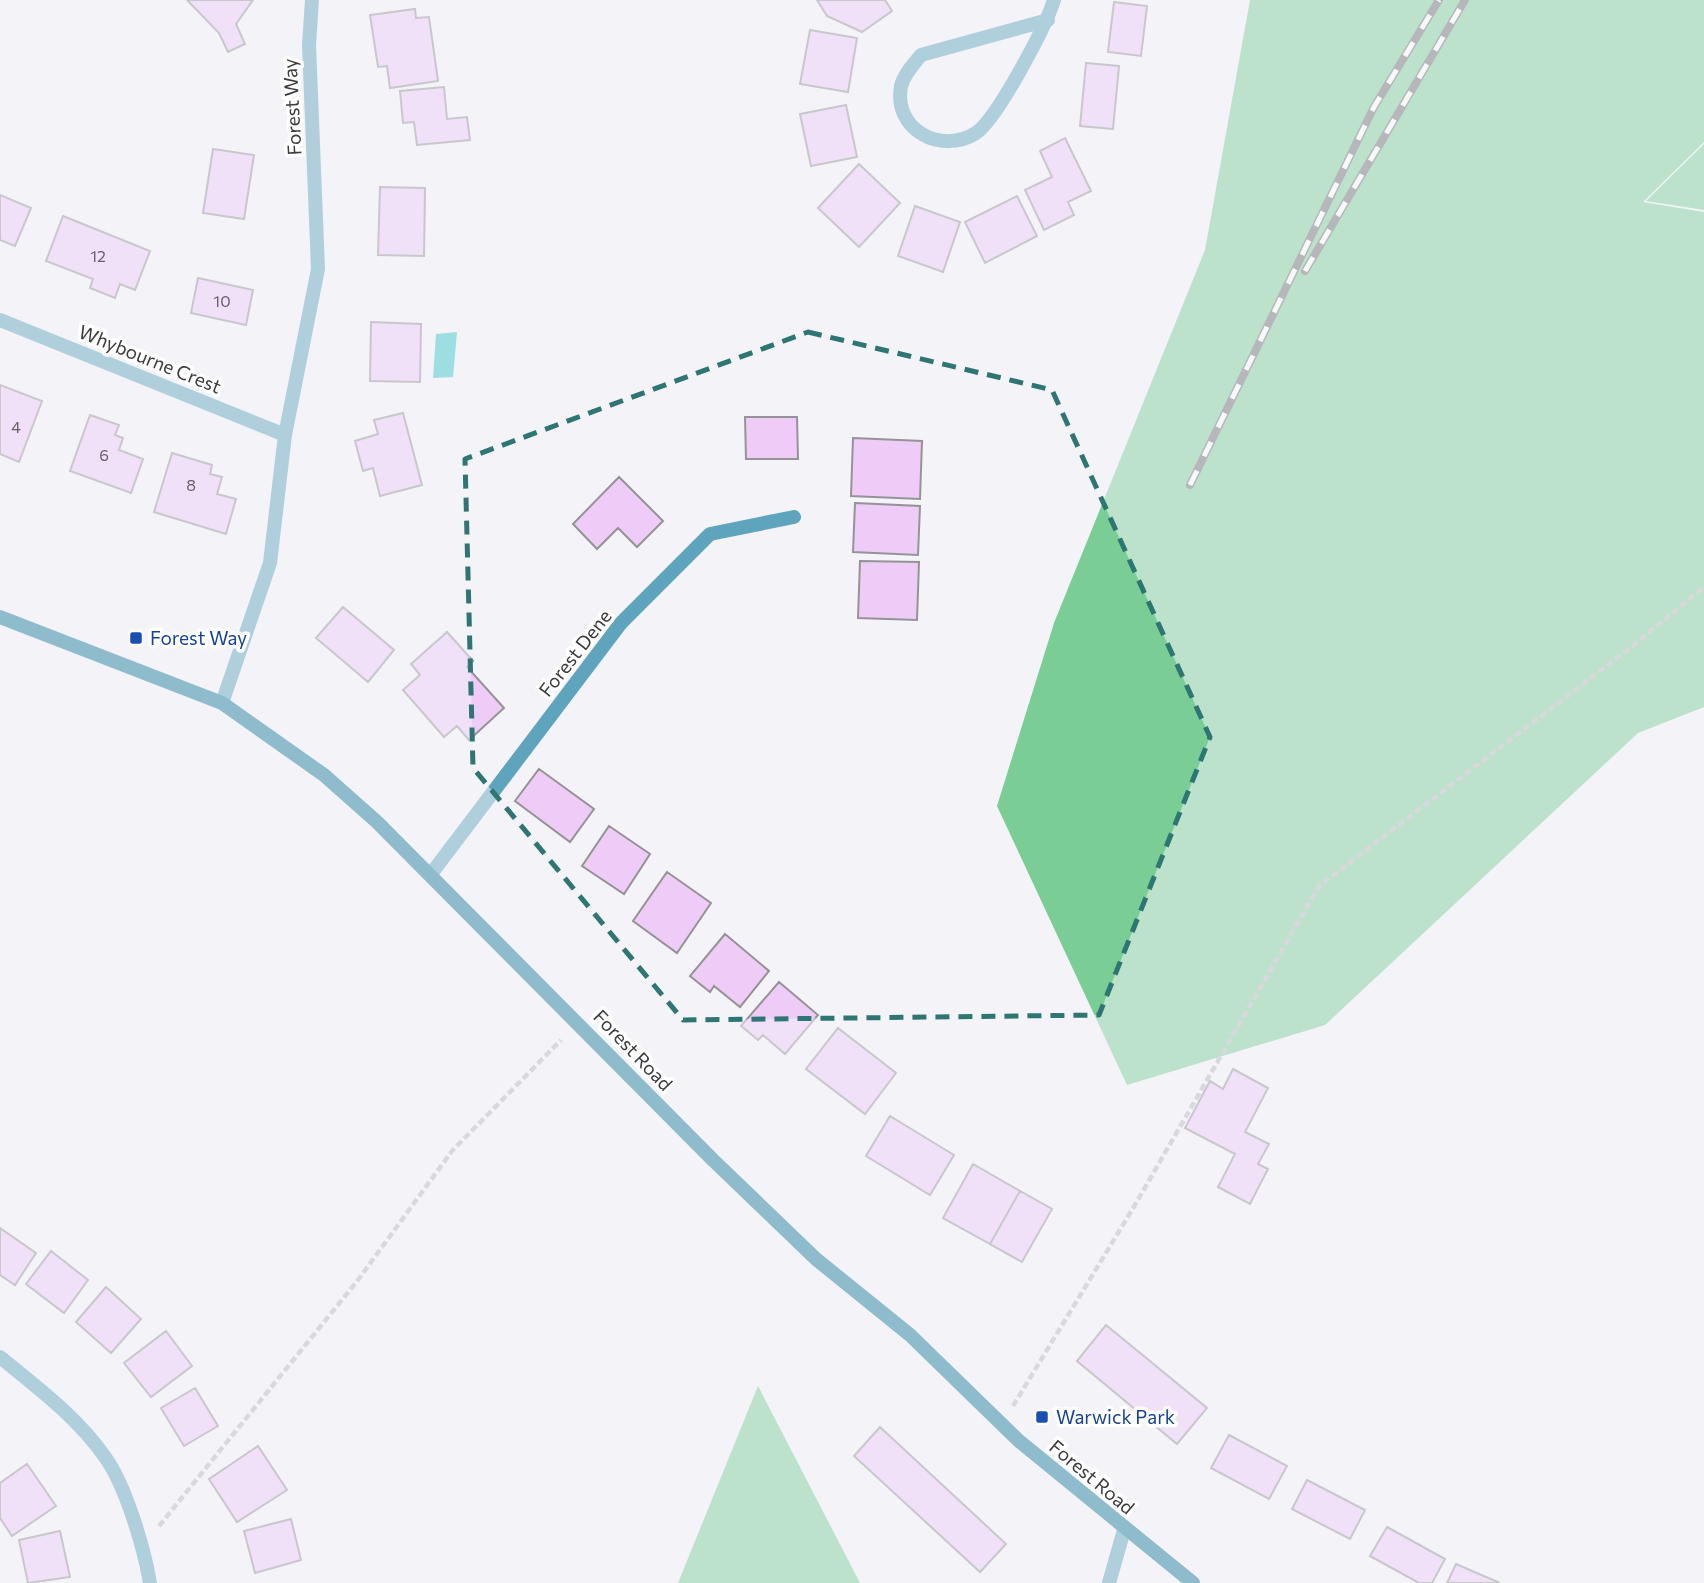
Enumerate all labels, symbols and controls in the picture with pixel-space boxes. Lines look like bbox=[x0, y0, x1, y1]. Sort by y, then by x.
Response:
street label: Forest Way bbox=[277, 58, 306, 156]
house number: 12 bbox=[90, 246, 106, 265]
house number: 10 bbox=[213, 291, 231, 310]
street label: Whybourne Crest bbox=[75, 319, 225, 398]
house number: 4 bbox=[11, 417, 21, 436]
house number: 6 bbox=[99, 445, 109, 464]
house number: 8 bbox=[186, 475, 196, 494]
street label: Forest Dene bbox=[534, 605, 616, 701]
place label: Forest Way bbox=[150, 626, 247, 649]
marker: Forest Way bbox=[128, 630, 144, 646]
street label: Forest Road bbox=[589, 1004, 678, 1095]
place label: Warwick Park bbox=[1056, 1405, 1175, 1428]
marker: Warwick Park bbox=[1034, 1409, 1050, 1425]
street label: Forest Road bbox=[1045, 1435, 1139, 1519]

